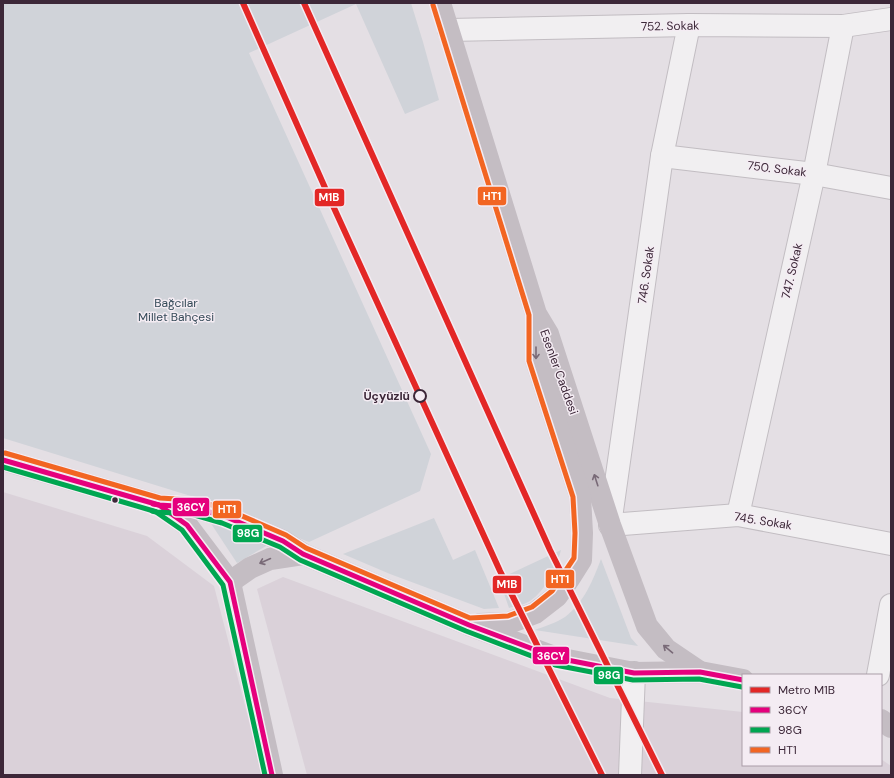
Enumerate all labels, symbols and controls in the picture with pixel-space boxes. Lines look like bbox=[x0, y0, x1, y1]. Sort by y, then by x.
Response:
street label: 752. Sokak bbox=[641, 17, 699, 35]
street label: 750. Sokak bbox=[747, 157, 807, 181]
line badge: HT1 bbox=[477, 186, 507, 206]
line badge: M1B bbox=[314, 188, 345, 207]
text: HT1 bbox=[483, 189, 501, 203]
text: M1B bbox=[319, 190, 339, 204]
street label: 747. Sokak bbox=[778, 241, 806, 301]
street label: 746. Sokak bbox=[634, 245, 658, 305]
park label: Bağcılar Millet Bahçesi bbox=[138, 295, 214, 325]
street label: Esenler Caddesi bbox=[536, 327, 582, 417]
one-way arrow bbox=[532, 346, 540, 359]
place label: Üçyüzlü bbox=[363, 388, 410, 404]
marker: Üçyüzlü bbox=[413, 389, 427, 403]
one-way arrow bbox=[592, 474, 599, 487]
unlabelled marker bbox=[110, 495, 120, 505]
line badge: 36CY bbox=[172, 497, 210, 517]
text: 36CY bbox=[177, 500, 205, 514]
line badge: HT1 bbox=[212, 500, 242, 519]
text: HT1 bbox=[218, 502, 236, 516]
street label: 745. Sokak bbox=[733, 509, 793, 533]
line badge: 98G bbox=[232, 524, 263, 543]
text: 98G bbox=[237, 526, 259, 540]
one-way arrow bbox=[259, 558, 271, 565]
line badge: HT1 bbox=[545, 569, 575, 589]
text: HT1 bbox=[551, 572, 569, 586]
line badge: M1B bbox=[492, 575, 522, 594]
text: M1B bbox=[497, 577, 517, 591]
one-way arrow bbox=[663, 645, 673, 654]
line badge: 36CY bbox=[532, 646, 570, 665]
text: 36CY bbox=[537, 649, 565, 663]
line badge: 98G bbox=[593, 666, 624, 685]
text: 98G bbox=[598, 668, 620, 682]
legend bbox=[742, 674, 882, 766]
text: Metro M1B bbox=[778, 682, 835, 698]
text: 36CY bbox=[778, 702, 808, 718]
text: 98G bbox=[778, 722, 802, 738]
text: HT1 bbox=[778, 742, 797, 758]

